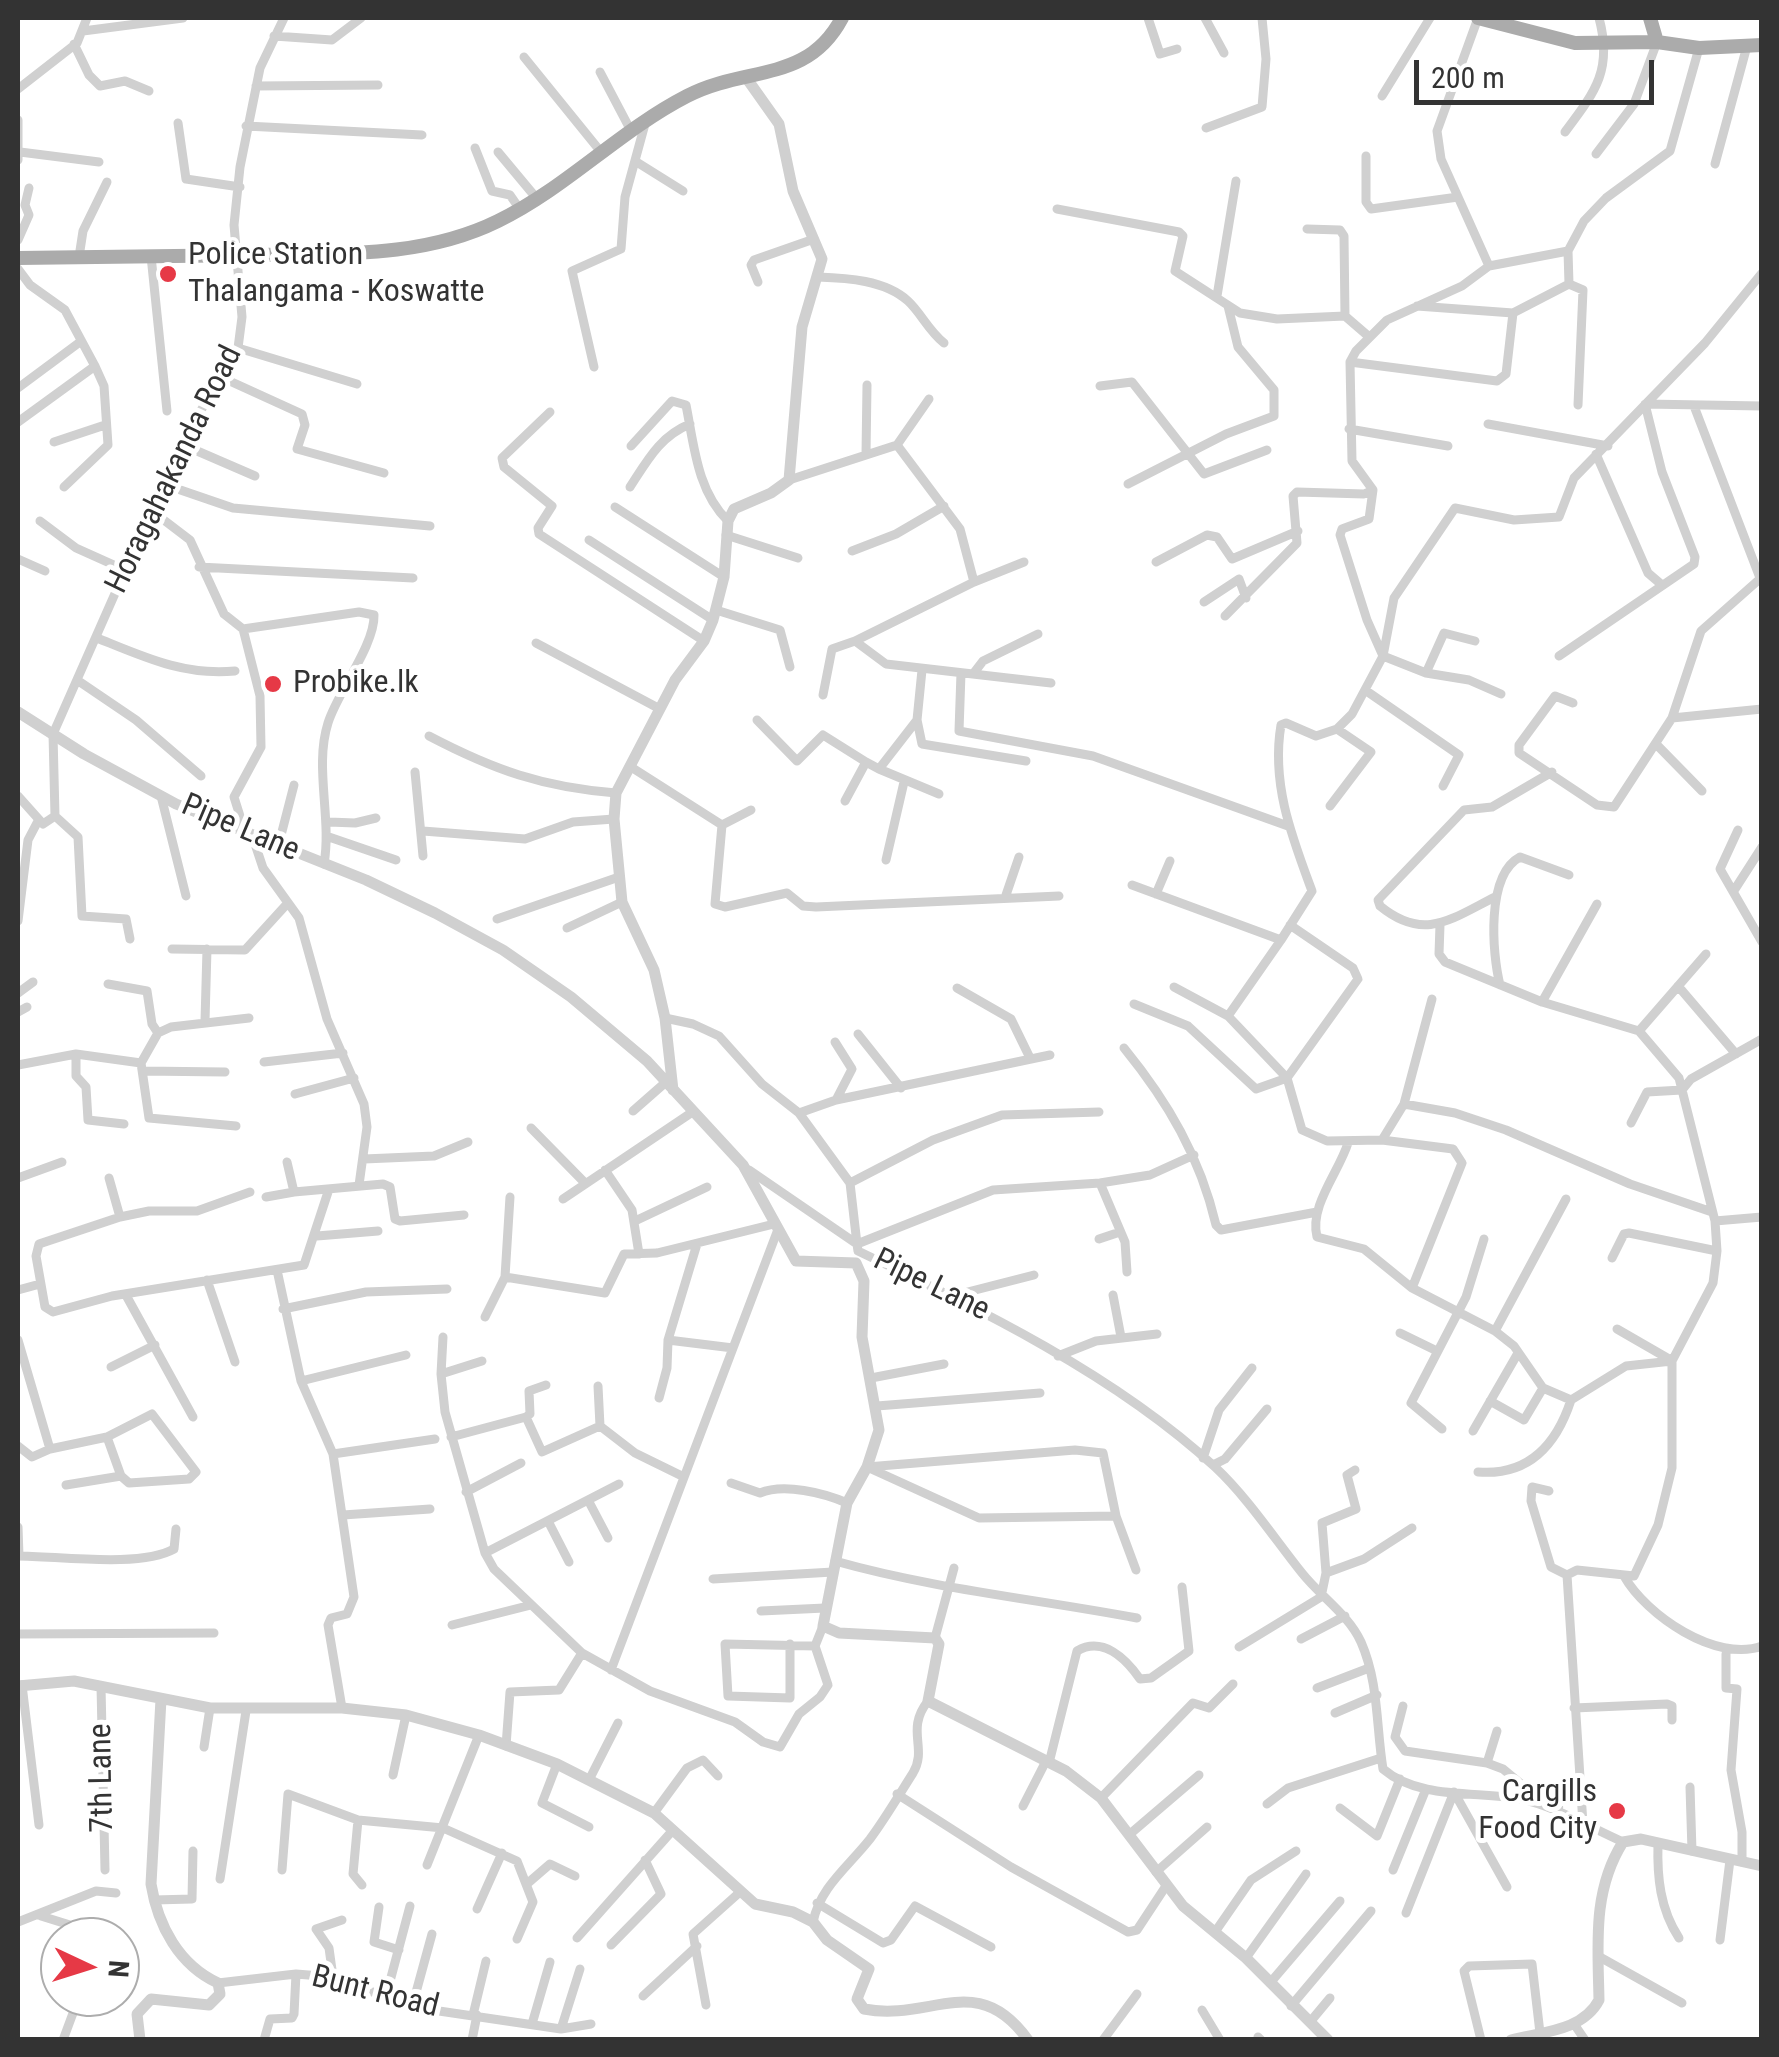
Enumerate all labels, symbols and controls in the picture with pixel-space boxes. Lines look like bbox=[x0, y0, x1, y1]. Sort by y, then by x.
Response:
scale bar bbox=[1419, 40, 1659, 102]
text: 200 m bbox=[1431, 60, 1505, 95]
place label: Police Station Thalangama - Koswatte bbox=[188, 237, 485, 312]
marker: Police Station Thalangama - Koswatte bbox=[157, 263, 179, 285]
street label: Horagahakanda Road bbox=[98, 340, 252, 600]
place label: Probike.lk bbox=[293, 665, 419, 703]
marker: Probike.lk bbox=[262, 673, 284, 695]
street label: Pipe Lane bbox=[175, 787, 305, 871]
street label: Pipe Lane bbox=[867, 1242, 995, 1330]
street label: 7th Lane bbox=[83, 1723, 123, 1833]
place label: Cargills Food City bbox=[1478, 1774, 1597, 1849]
marker: Cargills Food City bbox=[1606, 1800, 1628, 1822]
north arrow bbox=[40, 1917, 140, 2017]
text: N bbox=[101, 1959, 135, 1979]
street label: Bunt Road bbox=[308, 1959, 442, 2027]

